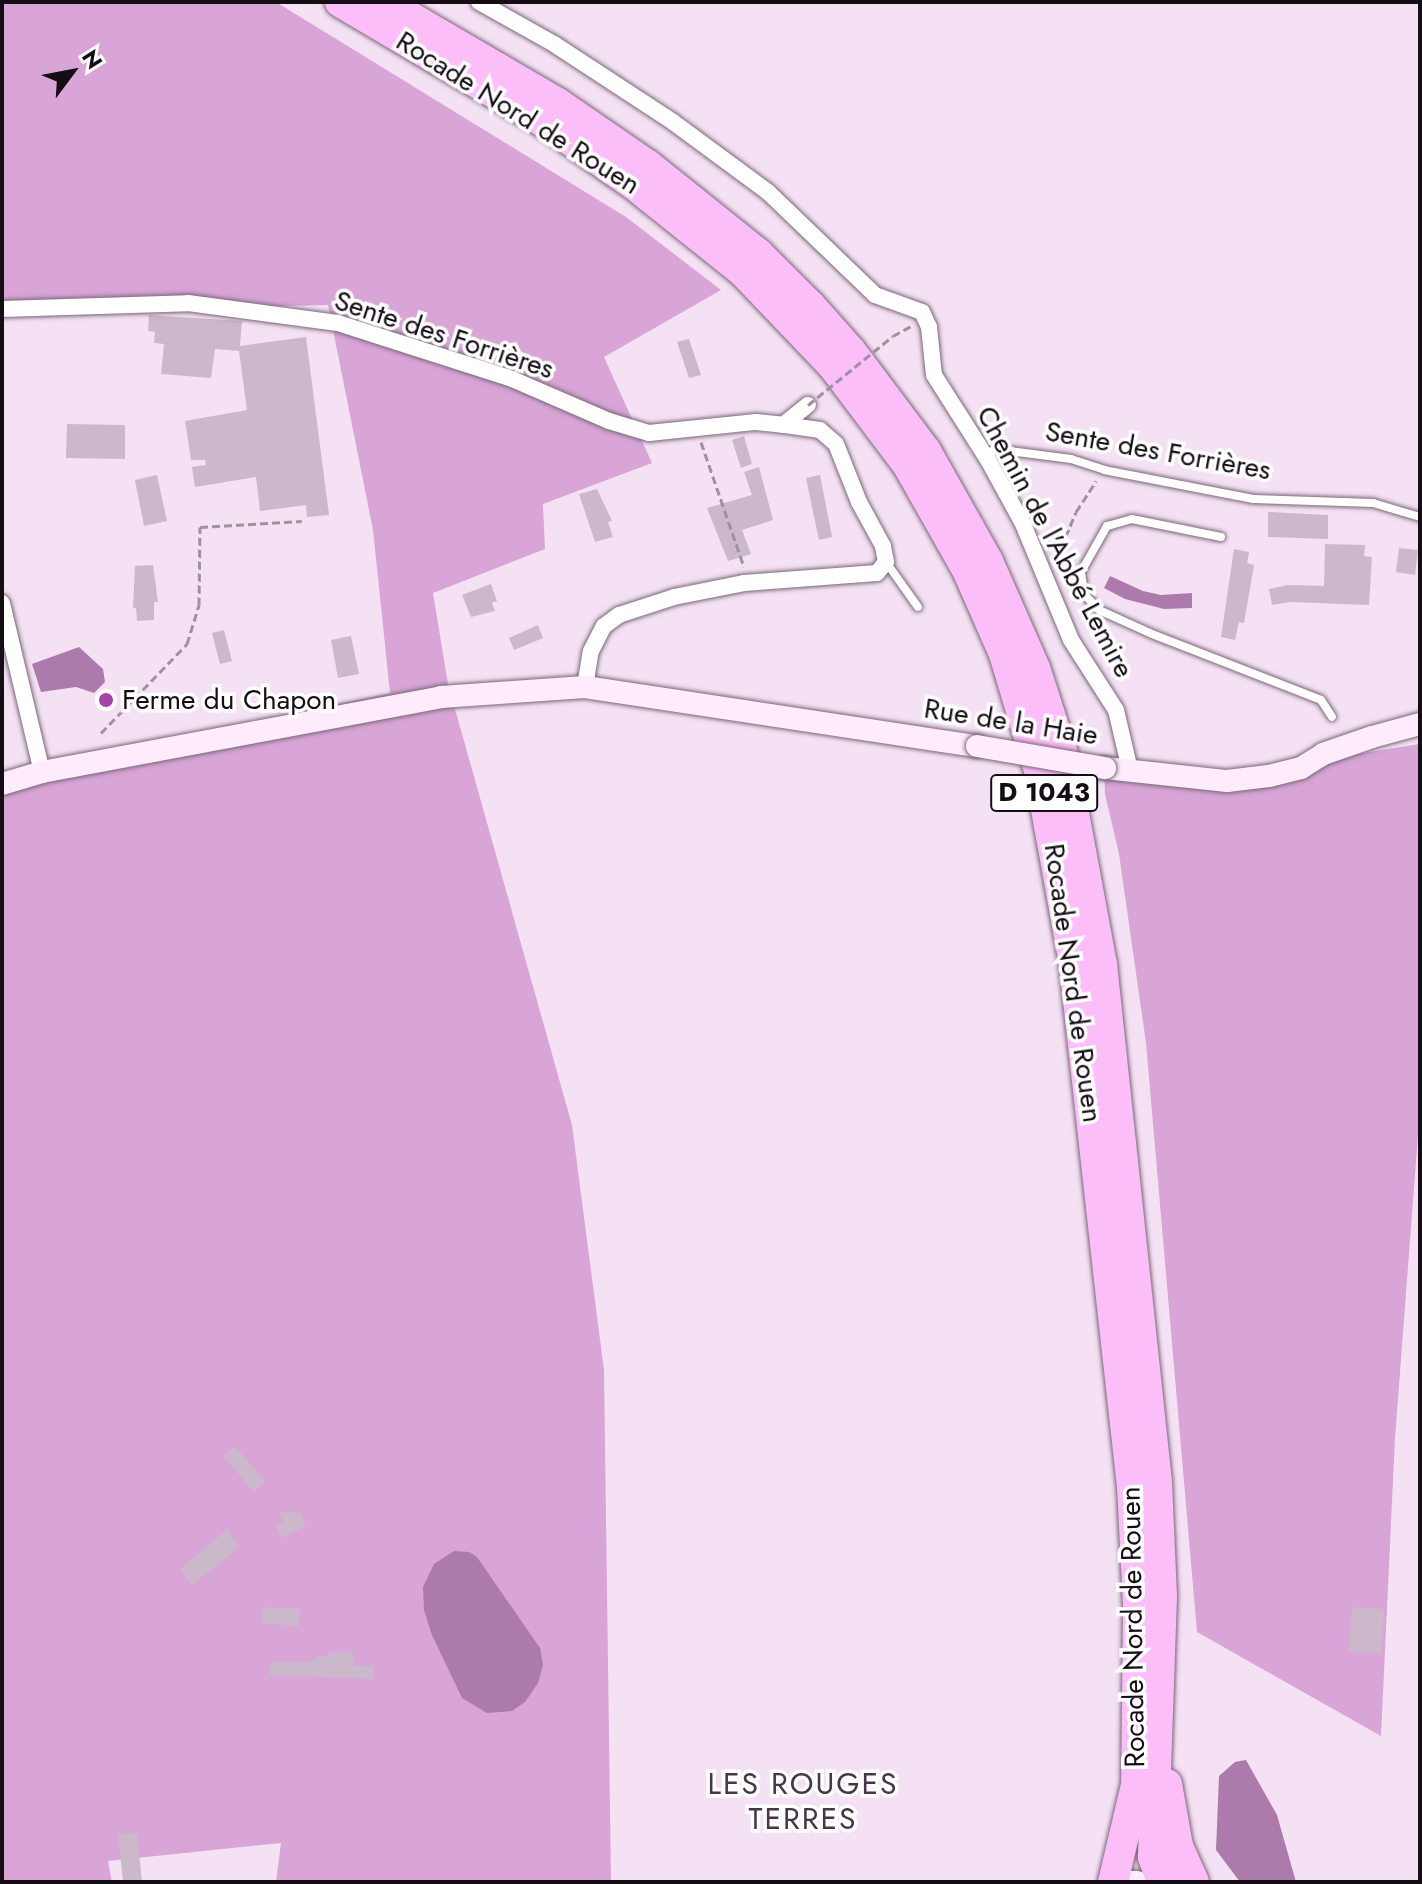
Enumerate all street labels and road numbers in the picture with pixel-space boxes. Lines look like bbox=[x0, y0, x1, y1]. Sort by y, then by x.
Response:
street label: Rocade Nord de Rouen bbox=[390, 24, 646, 202]
street label: Sente des Forrières bbox=[330, 284, 558, 386]
street label: Chemin de l'Abbé Lemire bbox=[969, 401, 1141, 683]
street label: Sente des Forrières bbox=[1043, 415, 1273, 487]
street label: Rue de la Haie bbox=[922, 692, 1100, 752]
road number: D 1043 bbox=[990, 771, 1098, 815]
street label: Rocade Nord de Rouen bbox=[1037, 841, 1109, 1125]
street label: Rocade Nord de Rouen bbox=[1114, 1486, 1152, 1768]

